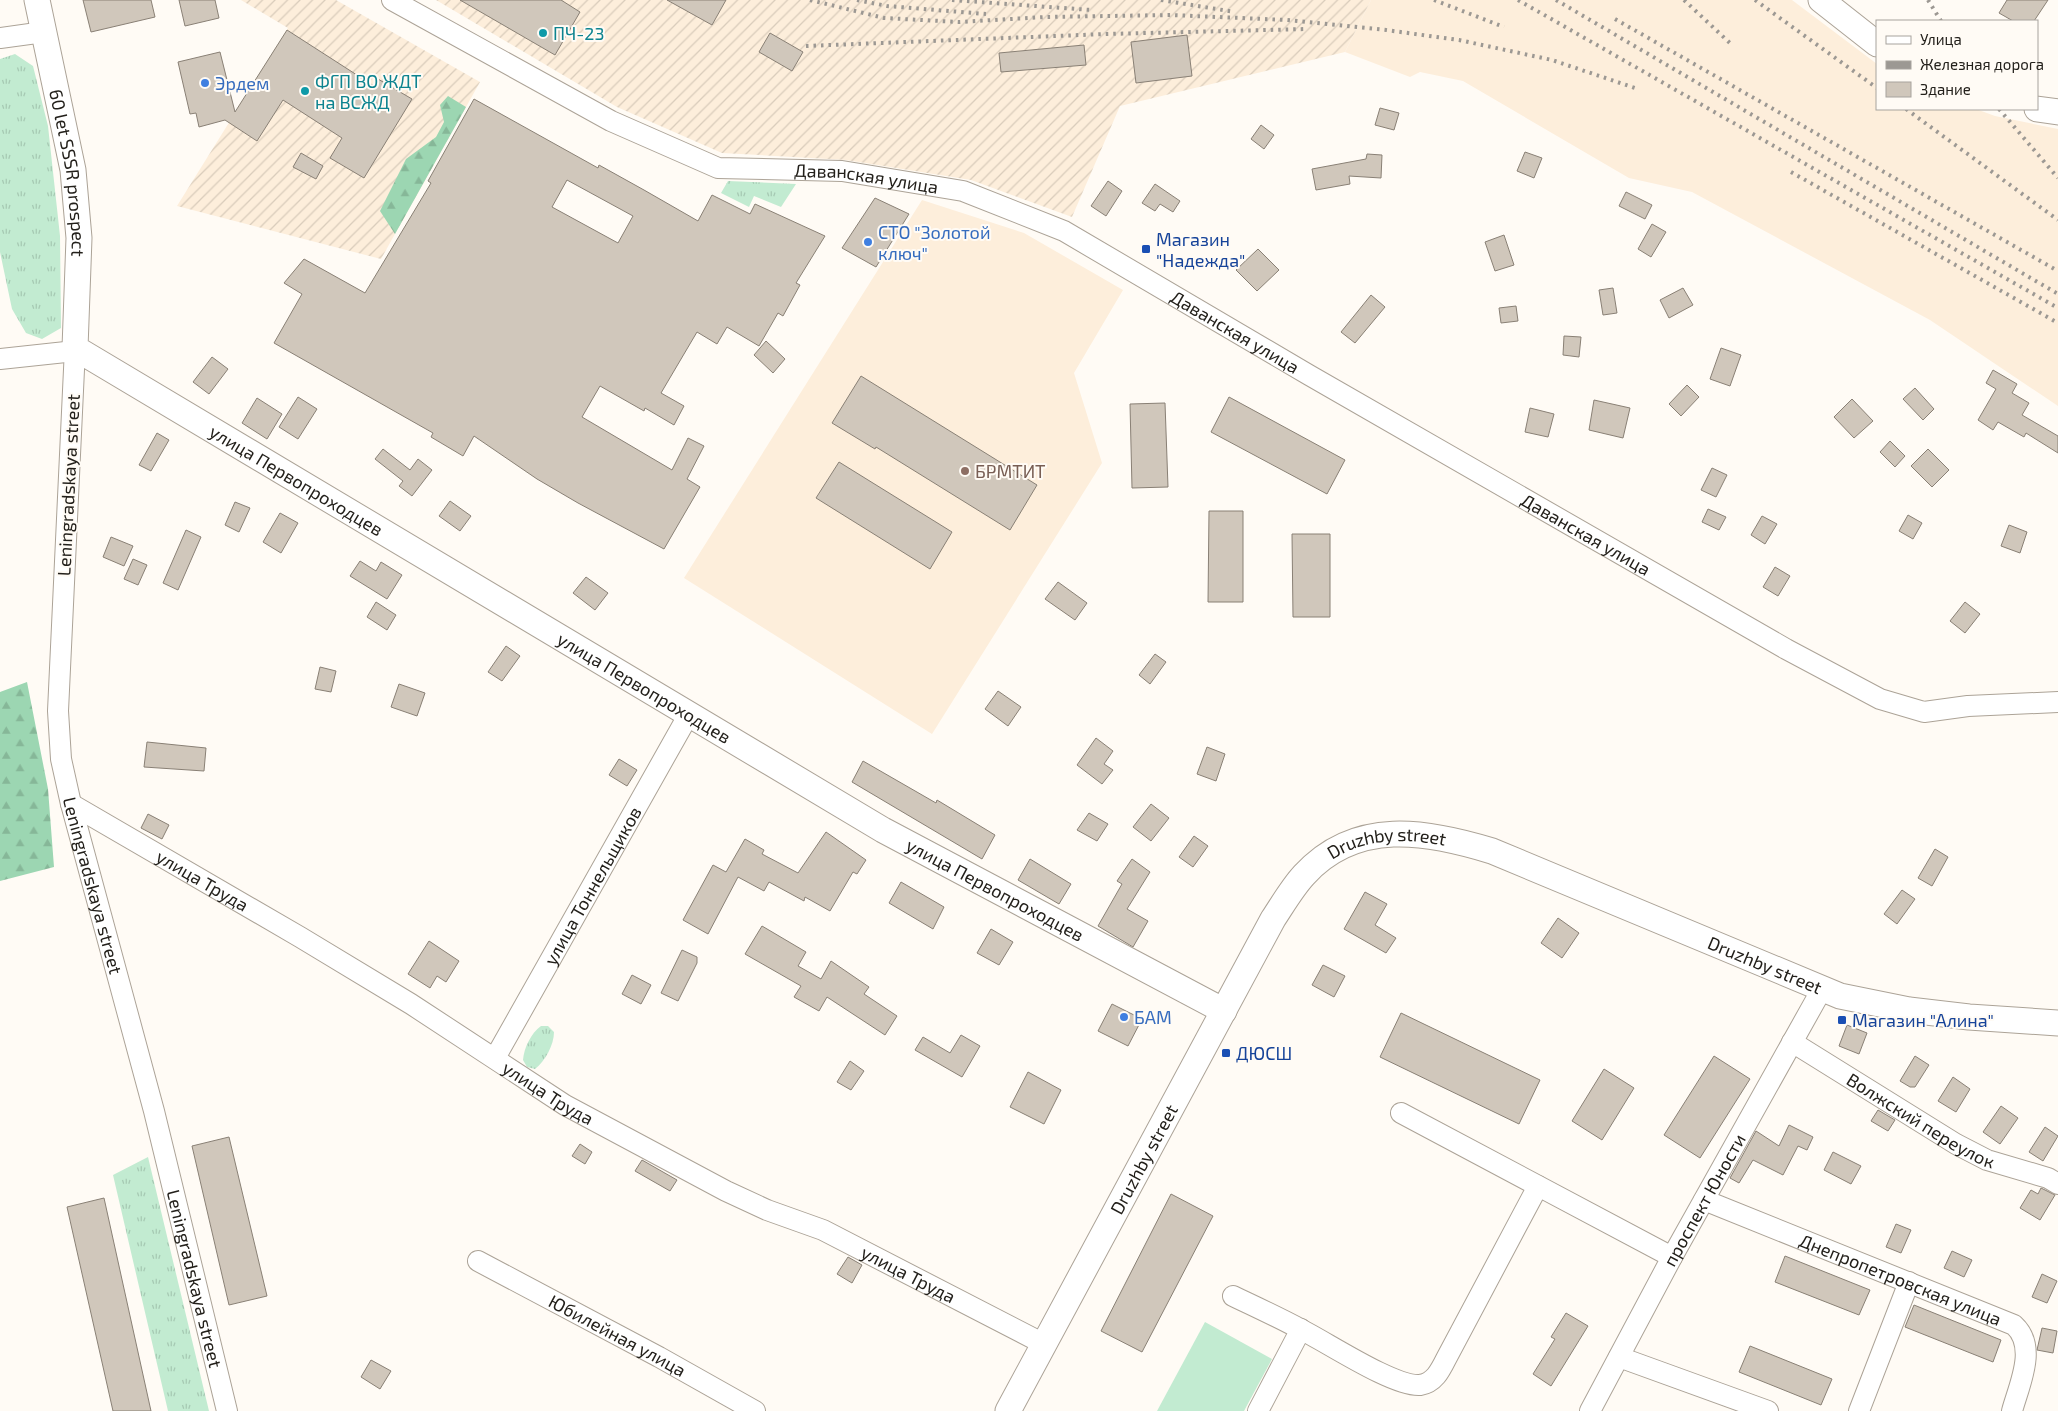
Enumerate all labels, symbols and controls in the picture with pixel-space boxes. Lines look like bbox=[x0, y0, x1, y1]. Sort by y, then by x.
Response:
legend bbox=[1876, 20, 2038, 110]
place label: ПЧ-23 bbox=[553, 22, 605, 44]
marker: ПЧ-23 bbox=[537, 27, 549, 39]
text: Улица bbox=[1920, 30, 1962, 48]
text: Железная дорога bbox=[1920, 55, 2044, 73]
place label: ФГП ВО ЖДТ на ВСЖД bbox=[315, 70, 422, 113]
place label: Эрдем bbox=[215, 72, 270, 94]
marker: Эрдем bbox=[199, 77, 211, 89]
text: Здание bbox=[1920, 80, 1971, 98]
marker: ФГП ВО ЖДТ на ВСЖД bbox=[299, 85, 311, 97]
street label: 60 let SSSR prospect bbox=[45, 87, 90, 257]
street label: Даванская улица bbox=[794, 159, 940, 198]
place label: СТО "Золотой ключ" bbox=[878, 221, 990, 264]
place label: Магазин "Надежда" bbox=[1156, 228, 1245, 271]
marker: СТО "Золотой ключ" bbox=[862, 236, 874, 248]
marker: Магазин "Надежда" bbox=[1140, 243, 1152, 255]
street label: Даванская улица bbox=[1167, 285, 1303, 378]
street label: Leningradskaya street bbox=[52, 393, 84, 577]
street label: улица Первопроходцев bbox=[206, 420, 387, 540]
place label: БРМТИТ bbox=[975, 460, 1046, 482]
marker: БРМТИТ bbox=[959, 465, 971, 477]
street label: Даванская улица bbox=[1517, 488, 1655, 580]
street label: улица Первопроходцев bbox=[554, 627, 735, 748]
street label: Leningradskaya street bbox=[59, 795, 128, 977]
street label: улица Тоннельщиков bbox=[539, 802, 646, 969]
street label: Druzhby street bbox=[1323, 823, 1448, 863]
street label: улица Первопроходцев bbox=[903, 833, 1088, 946]
street label: улица Труда bbox=[152, 845, 253, 916]
street label: Druzhby street bbox=[1705, 931, 1825, 998]
place label: БАМ bbox=[1134, 1006, 1172, 1028]
place label: Магазин "Алина" bbox=[1852, 1009, 1994, 1031]
marker: БАМ bbox=[1118, 1011, 1130, 1023]
marker: Магазин "Алина" bbox=[1836, 1014, 1848, 1026]
place label: ДЮСШ bbox=[1236, 1042, 1292, 1064]
marker: ДЮСШ bbox=[1220, 1047, 1232, 1059]
street label: улица Труда bbox=[499, 1056, 597, 1129]
street label: Волжский переулок bbox=[1843, 1068, 1997, 1173]
street label: Druzhby street bbox=[1105, 1100, 1182, 1218]
street label: проспект Юности bbox=[1658, 1130, 1750, 1270]
street label: Leningradskaya street bbox=[162, 1187, 227, 1370]
street label: Днепропетровская улица bbox=[1796, 1229, 2005, 1330]
street label: улица Труда bbox=[858, 1241, 959, 1307]
street label: Юбилейная улица bbox=[545, 1290, 690, 1381]

